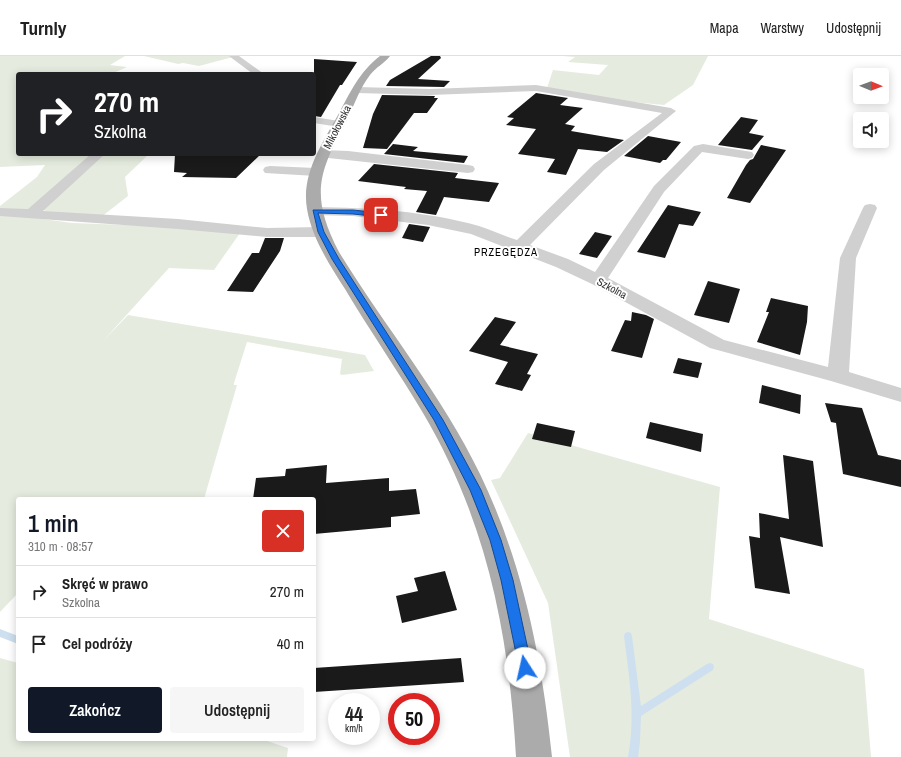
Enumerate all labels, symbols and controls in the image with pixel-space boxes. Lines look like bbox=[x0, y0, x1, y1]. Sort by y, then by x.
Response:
text: Turnly bbox=[20, 15, 66, 41]
text: Mapa bbox=[710, 19, 739, 37]
text: Warstwy bbox=[761, 19, 804, 37]
text: Udostępnij bbox=[826, 19, 881, 37]
north arrow bbox=[853, 68, 889, 104]
map controls bbox=[853, 68, 889, 148]
text: 270 m bbox=[94, 83, 159, 121]
icon: right bbox=[28, 88, 80, 140]
street label: Mikołowska bbox=[320, 103, 354, 151]
button: sound bbox=[853, 112, 889, 148]
text: Szkolna bbox=[94, 119, 147, 144]
pin bbox=[364, 198, 398, 232]
icon: arrive bbox=[370, 204, 392, 226]
district label: PRZEGĘDZA bbox=[474, 245, 538, 259]
street label: Szkolna bbox=[595, 274, 629, 302]
text: 1 min bbox=[28, 507, 79, 539]
button: close bbox=[262, 510, 304, 552]
text: 310 m · 08:57 bbox=[28, 538, 93, 555]
text: Skręć w prawo bbox=[62, 573, 148, 594]
icon: right bbox=[28, 581, 50, 603]
text: 270 m bbox=[270, 581, 304, 602]
text: Szkolna bbox=[62, 594, 100, 611]
icon: arrive bbox=[28, 633, 50, 655]
text: Cel podróży bbox=[62, 633, 132, 654]
text: 40 m bbox=[277, 633, 304, 654]
position arrow bbox=[504, 647, 546, 689]
button: Zakończ bbox=[28, 687, 162, 733]
button: Udostępnij bbox=[170, 687, 304, 733]
speed limit sign: 50 bbox=[388, 693, 440, 745]
text: 44 bbox=[345, 700, 363, 727]
text: km/h bbox=[345, 722, 363, 735]

